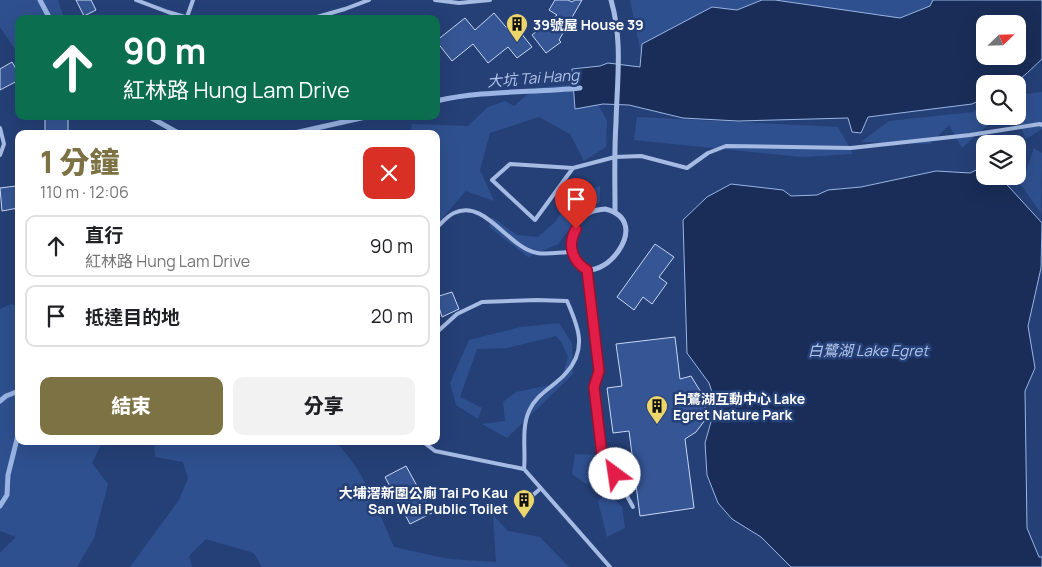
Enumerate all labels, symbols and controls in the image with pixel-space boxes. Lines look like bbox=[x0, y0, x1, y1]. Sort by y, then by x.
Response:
building icon: 39號屋 House 39 bbox=[505, 12, 529, 43]
place label: 39號屋 House 39 bbox=[533, 15, 644, 34]
north arrow bbox=[976, 15, 1026, 65]
map controls bbox=[976, 15, 1026, 185]
text: 90 m bbox=[123, 27, 206, 75]
icon: ahead bbox=[40, 35, 105, 100]
water label: 大坑 Tai Hang bbox=[486, 64, 581, 92]
text: 紅林路 Hung Lam Drive bbox=[123, 75, 350, 105]
button: search bbox=[976, 75, 1026, 125]
button: layers bbox=[976, 135, 1026, 185]
text: 1 分鐘 bbox=[40, 141, 120, 182]
button: close bbox=[363, 147, 415, 199]
pin bbox=[555, 178, 597, 229]
text: 110 m · 12:06 bbox=[40, 181, 129, 203]
icon: arrive bbox=[562, 185, 590, 213]
text: 直行 bbox=[85, 222, 123, 248]
icon: ahead bbox=[42, 232, 70, 260]
text: 90 m bbox=[370, 233, 413, 259]
text: 紅林路 Hung Lam Drive bbox=[85, 250, 250, 272]
icon: arrive bbox=[42, 302, 70, 330]
text: 20 m bbox=[371, 303, 413, 329]
text: 抵達目的地 bbox=[85, 304, 180, 330]
water label: 白鷺湖 Lake Egret bbox=[808, 340, 930, 361]
button: 結束 bbox=[40, 377, 223, 435]
button: 分享 bbox=[233, 377, 415, 435]
place label: 白鷺湖互動中心 Lake Egret Nature Park bbox=[673, 389, 805, 424]
building icon: 白鷺湖互動中心 Lake Egret Nature Park bbox=[645, 394, 669, 425]
position arrow bbox=[588, 447, 640, 499]
place label: 大埔滘新圍公廁 Tai Po Kau San Wai Public Toilet bbox=[339, 483, 508, 518]
building icon: 大埔滘新圍公廁 Tai Po Kau San Wai Public Toilet bbox=[512, 488, 536, 519]

